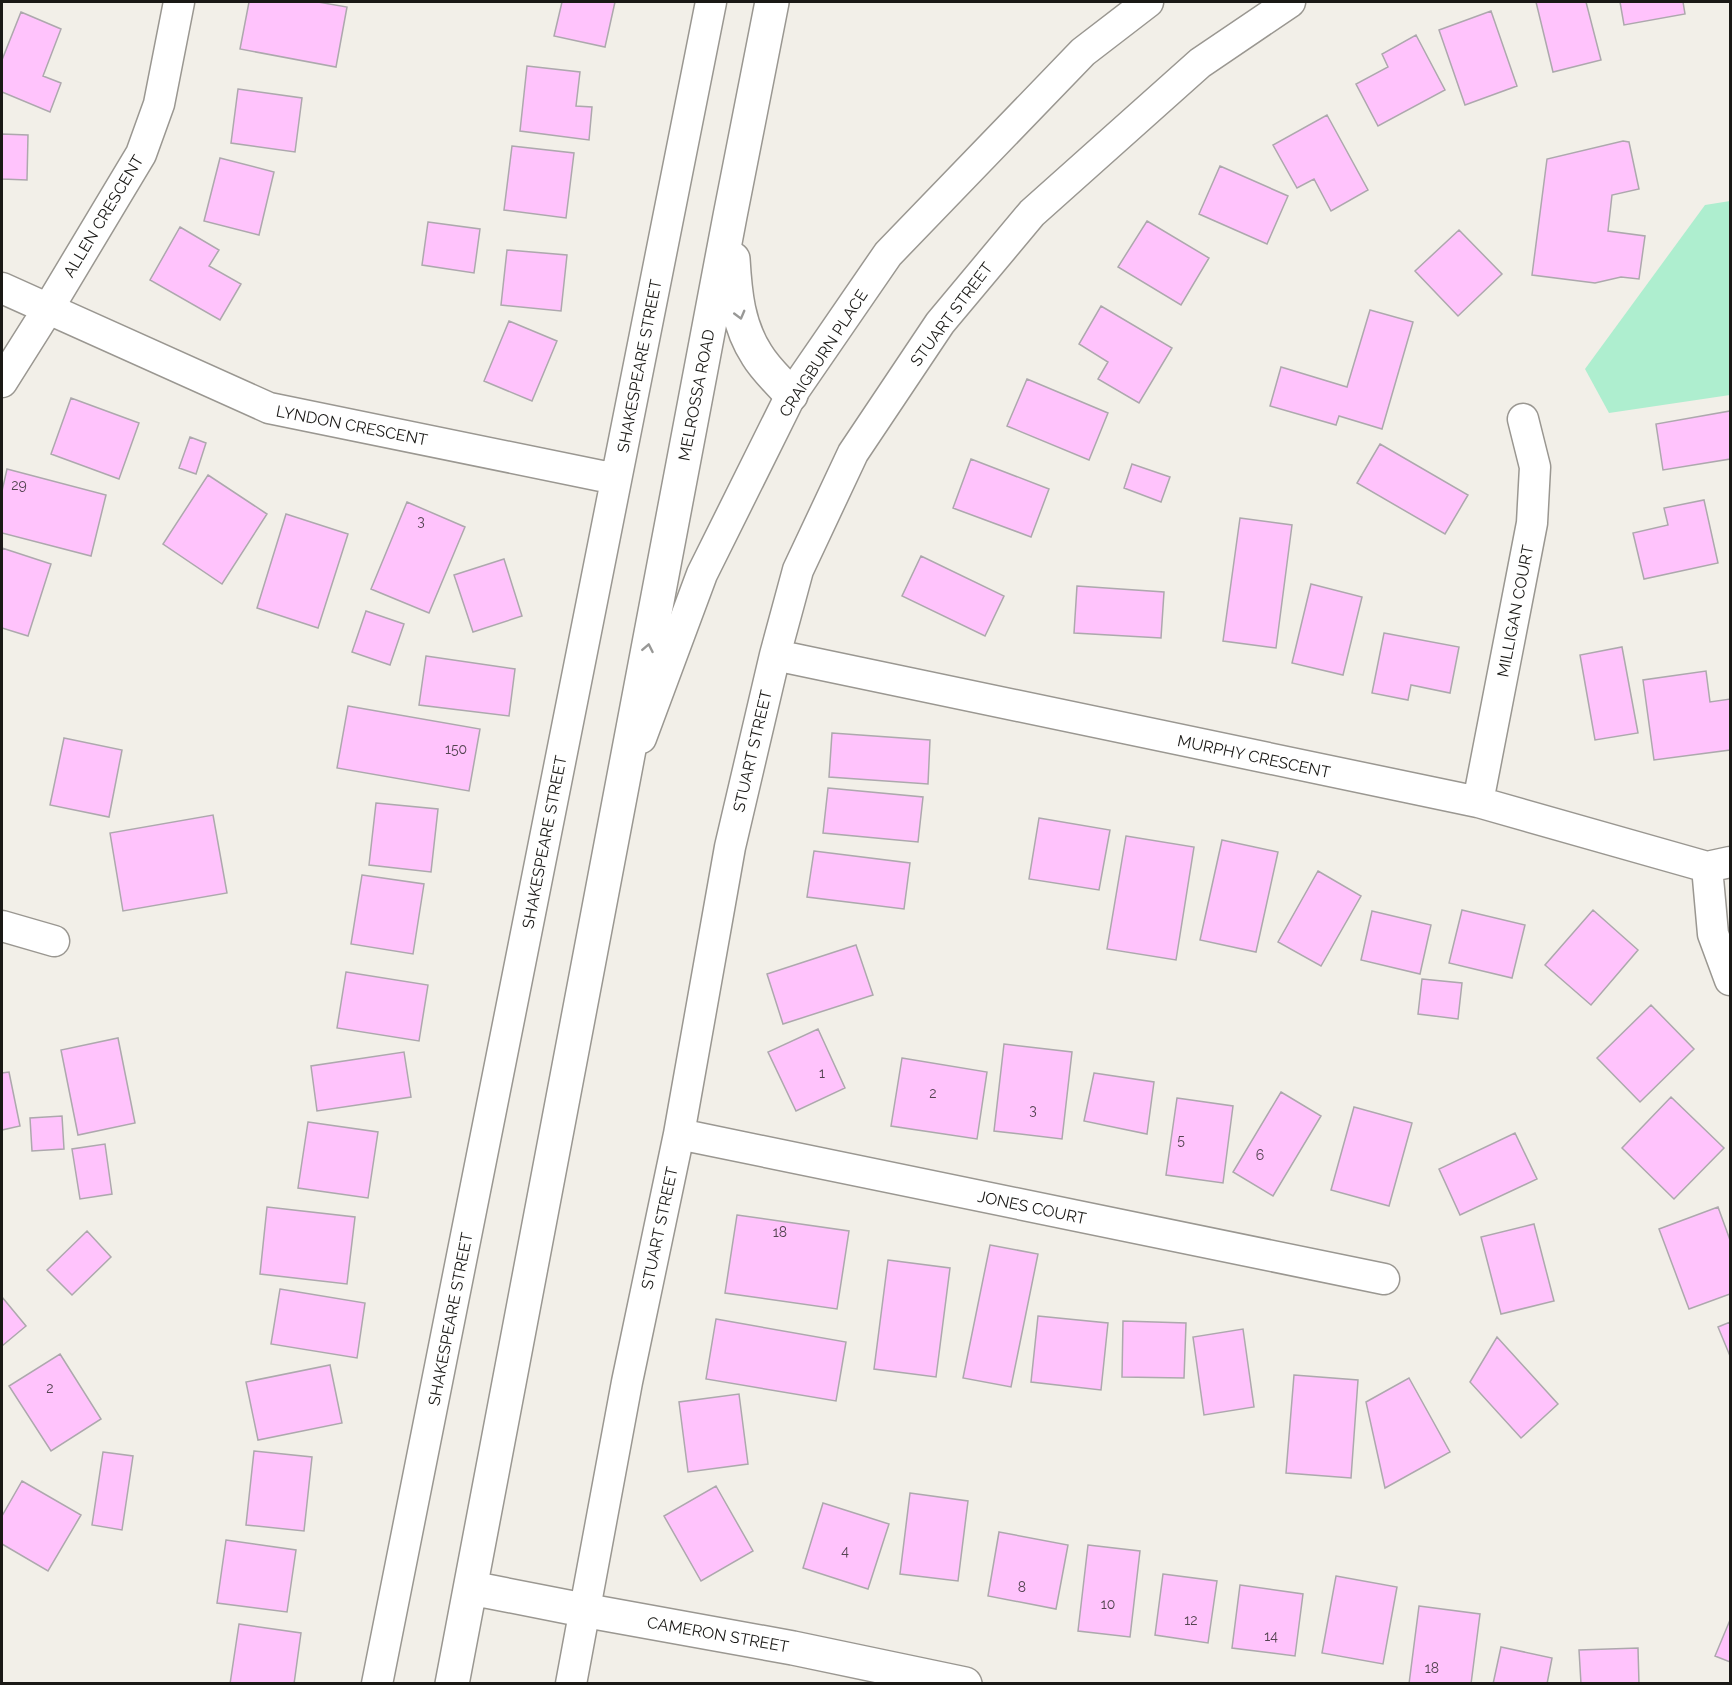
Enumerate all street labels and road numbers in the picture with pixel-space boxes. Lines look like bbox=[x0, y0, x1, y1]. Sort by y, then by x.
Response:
street label: ALLEN CRESCENT bbox=[59, 151, 148, 281]
street label: STUART STREET bbox=[906, 259, 997, 370]
street label: SHAKESPEARE STREET bbox=[613, 278, 666, 454]
street label: CRAIGBURN PLACE bbox=[775, 286, 872, 420]
street label: MELROSSA ROAD bbox=[674, 328, 719, 462]
street label: LYNDON CRESCENT bbox=[275, 401, 429, 450]
street label: MILLIGAN COURT bbox=[1493, 543, 1538, 679]
street label: STUART STREET bbox=[729, 688, 776, 814]
street label: MURPHY CRESCENT bbox=[1176, 731, 1332, 782]
street label: SHAKESPEARE STREET bbox=[518, 754, 571, 930]
street label: STUART STREET bbox=[637, 1165, 682, 1291]
street label: JONES COURT bbox=[976, 1187, 1088, 1228]
street label: SHAKESPEARE STREET bbox=[424, 1231, 477, 1407]
street label: CAMERON STREET bbox=[646, 1613, 790, 1656]

